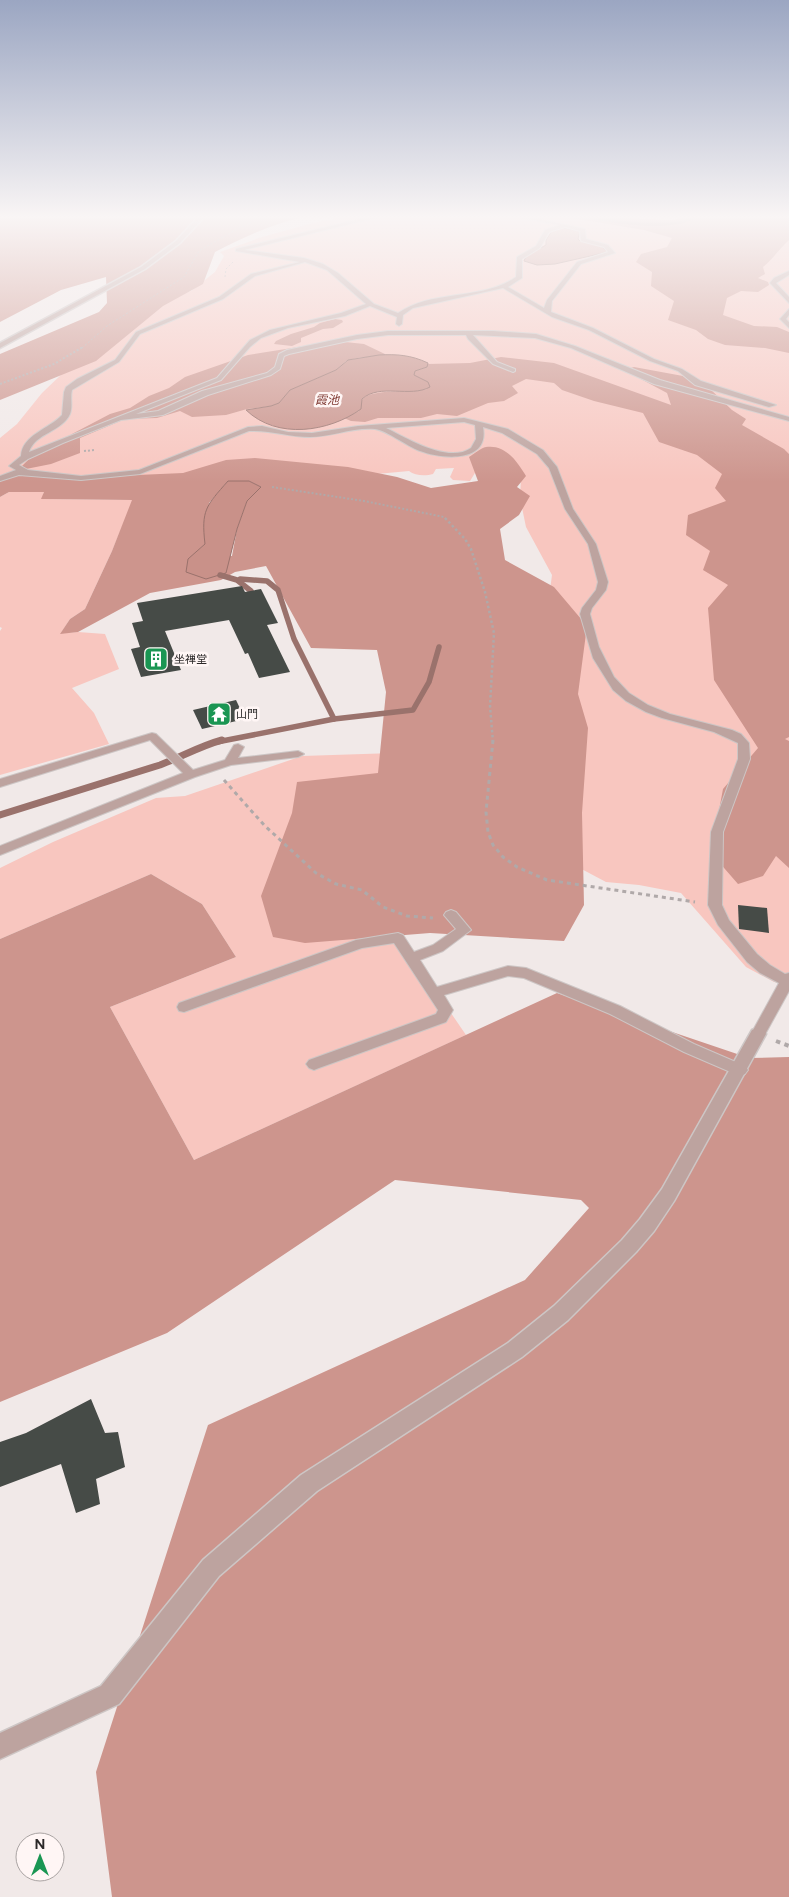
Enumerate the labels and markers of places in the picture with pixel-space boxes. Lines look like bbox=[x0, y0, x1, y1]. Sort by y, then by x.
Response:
building icon: 坐禅堂 bbox=[143, 646, 169, 672]
place label: 坐禅堂 bbox=[174, 653, 207, 666]
temple icon: 山門 bbox=[206, 701, 232, 727]
place label: 山門 bbox=[236, 708, 258, 721]

